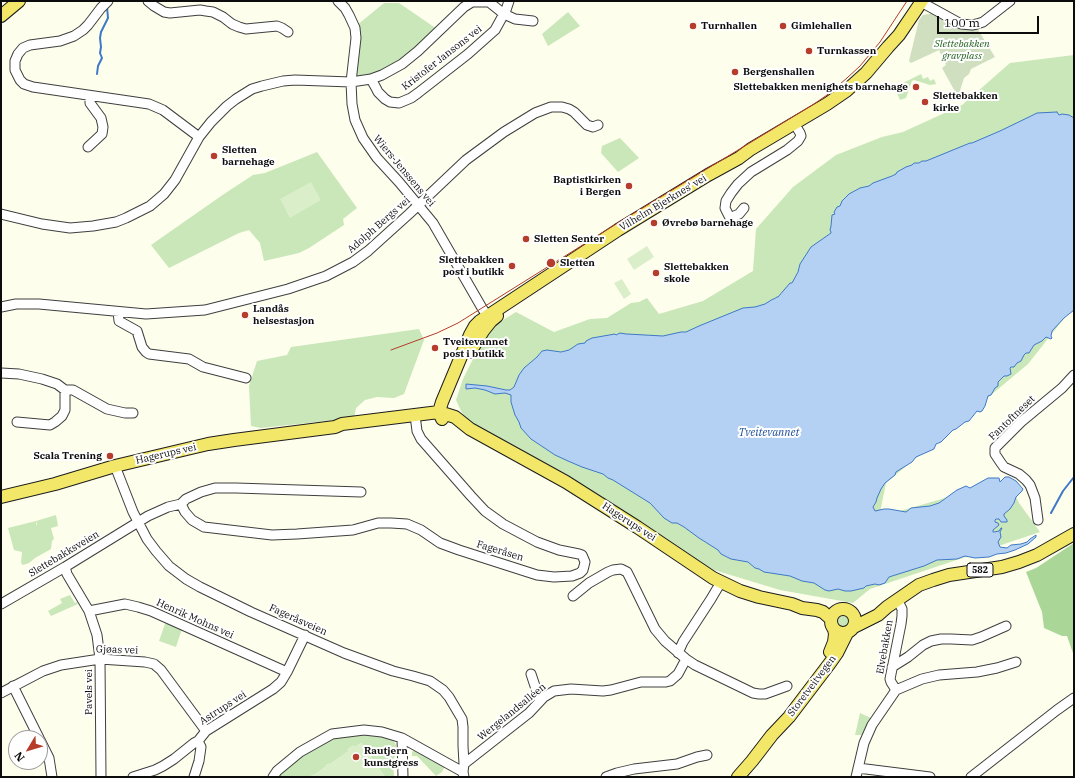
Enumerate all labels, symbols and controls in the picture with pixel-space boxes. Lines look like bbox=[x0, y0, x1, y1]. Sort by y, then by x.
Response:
scale bar bbox=[939, 8, 1041, 34]
text: 100 m bbox=[944, 15, 980, 30]
place label: Turnhallen bbox=[701, 20, 757, 32]
place label: Gimlehallen bbox=[791, 20, 852, 32]
marker: Turnhallen bbox=[688, 21, 698, 31]
marker: Gimlehallen bbox=[778, 21, 788, 31]
street label: Kristofer Jansons vei bbox=[400, 23, 484, 93]
park label: Slettebakken gravplass bbox=[934, 38, 990, 62]
place label: Turnkassen bbox=[817, 45, 876, 57]
marker: Turnkassen bbox=[804, 46, 814, 56]
place label: Bergenshallen bbox=[743, 66, 815, 78]
marker: Bergenshallen bbox=[730, 67, 740, 77]
place label: Slettebakken menighets barnehage bbox=[734, 81, 908, 93]
marker: Slettebakken menighets barnehage bbox=[911, 82, 921, 92]
place label: Slettebakken kirke bbox=[933, 90, 998, 114]
marker: Slettebakken kirke bbox=[920, 97, 930, 107]
street label: Wiers-Jenssens vei bbox=[371, 133, 437, 209]
place label: Sletten barnehage bbox=[222, 144, 275, 168]
marker: Sletten barnehage bbox=[209, 151, 219, 161]
street label: Vilhelm Bjerknes' vei bbox=[617, 172, 709, 234]
place label: Baptistkirken i Bergen bbox=[553, 174, 621, 198]
marker: Baptistkirken i Bergen bbox=[624, 181, 634, 191]
street label: Adolph Bergs vei bbox=[345, 195, 413, 255]
place label: Øvrebø barnehage bbox=[662, 217, 753, 229]
marker: Øvrebø barnehage bbox=[649, 218, 659, 228]
place label: Sletten Senter bbox=[534, 233, 604, 245]
marker: Sletten Senter bbox=[521, 234, 531, 244]
place label: Slettebakken post i butikk bbox=[439, 254, 504, 278]
marker: Sletten bbox=[545, 257, 557, 269]
place label: Sletten bbox=[560, 257, 595, 269]
marker: Slettebakken post i butikk bbox=[507, 261, 517, 271]
place label: Slettebakken skole bbox=[664, 261, 729, 284]
marker: Slettebakken skole bbox=[651, 268, 661, 278]
place label: Landås helsestasjon bbox=[253, 303, 314, 326]
marker: Landås helsestasjon bbox=[240, 310, 250, 320]
place label: Tveitevannet post i butikk bbox=[443, 336, 508, 360]
marker: Tveitevannet post i butikk bbox=[430, 343, 440, 353]
street label: Fantoftneset bbox=[987, 393, 1037, 443]
water label: Tveitevannet bbox=[739, 426, 799, 440]
street label: Hagerups vei bbox=[134, 441, 198, 467]
place label: Scala Trening bbox=[33, 450, 102, 462]
marker: Scala Trening bbox=[105, 451, 115, 461]
street label: Hagerups vei bbox=[600, 500, 658, 544]
street label: Slettebakksveien bbox=[27, 528, 101, 580]
street label: Fageråsen bbox=[475, 538, 525, 564]
road number: 582 bbox=[967, 563, 993, 577]
street label: Henrik Mohns vei bbox=[155, 597, 235, 641]
street label: Fageråsveien bbox=[267, 602, 329, 638]
street label: Elvebakken bbox=[874, 619, 896, 675]
street label: Gjøas vei bbox=[96, 643, 138, 657]
street label: Storetveitvegen bbox=[785, 653, 839, 719]
street label: Pavels vei bbox=[83, 669, 95, 715]
street label: Wergelandsalléen bbox=[476, 681, 548, 743]
street label: Astrups vei bbox=[197, 689, 249, 727]
north arrow bbox=[8, 730, 48, 770]
place label: Rautjern kunstgress bbox=[364, 745, 418, 768]
text: N bbox=[11, 749, 28, 765]
marker: Rautjern kunstgress bbox=[351, 752, 361, 762]

